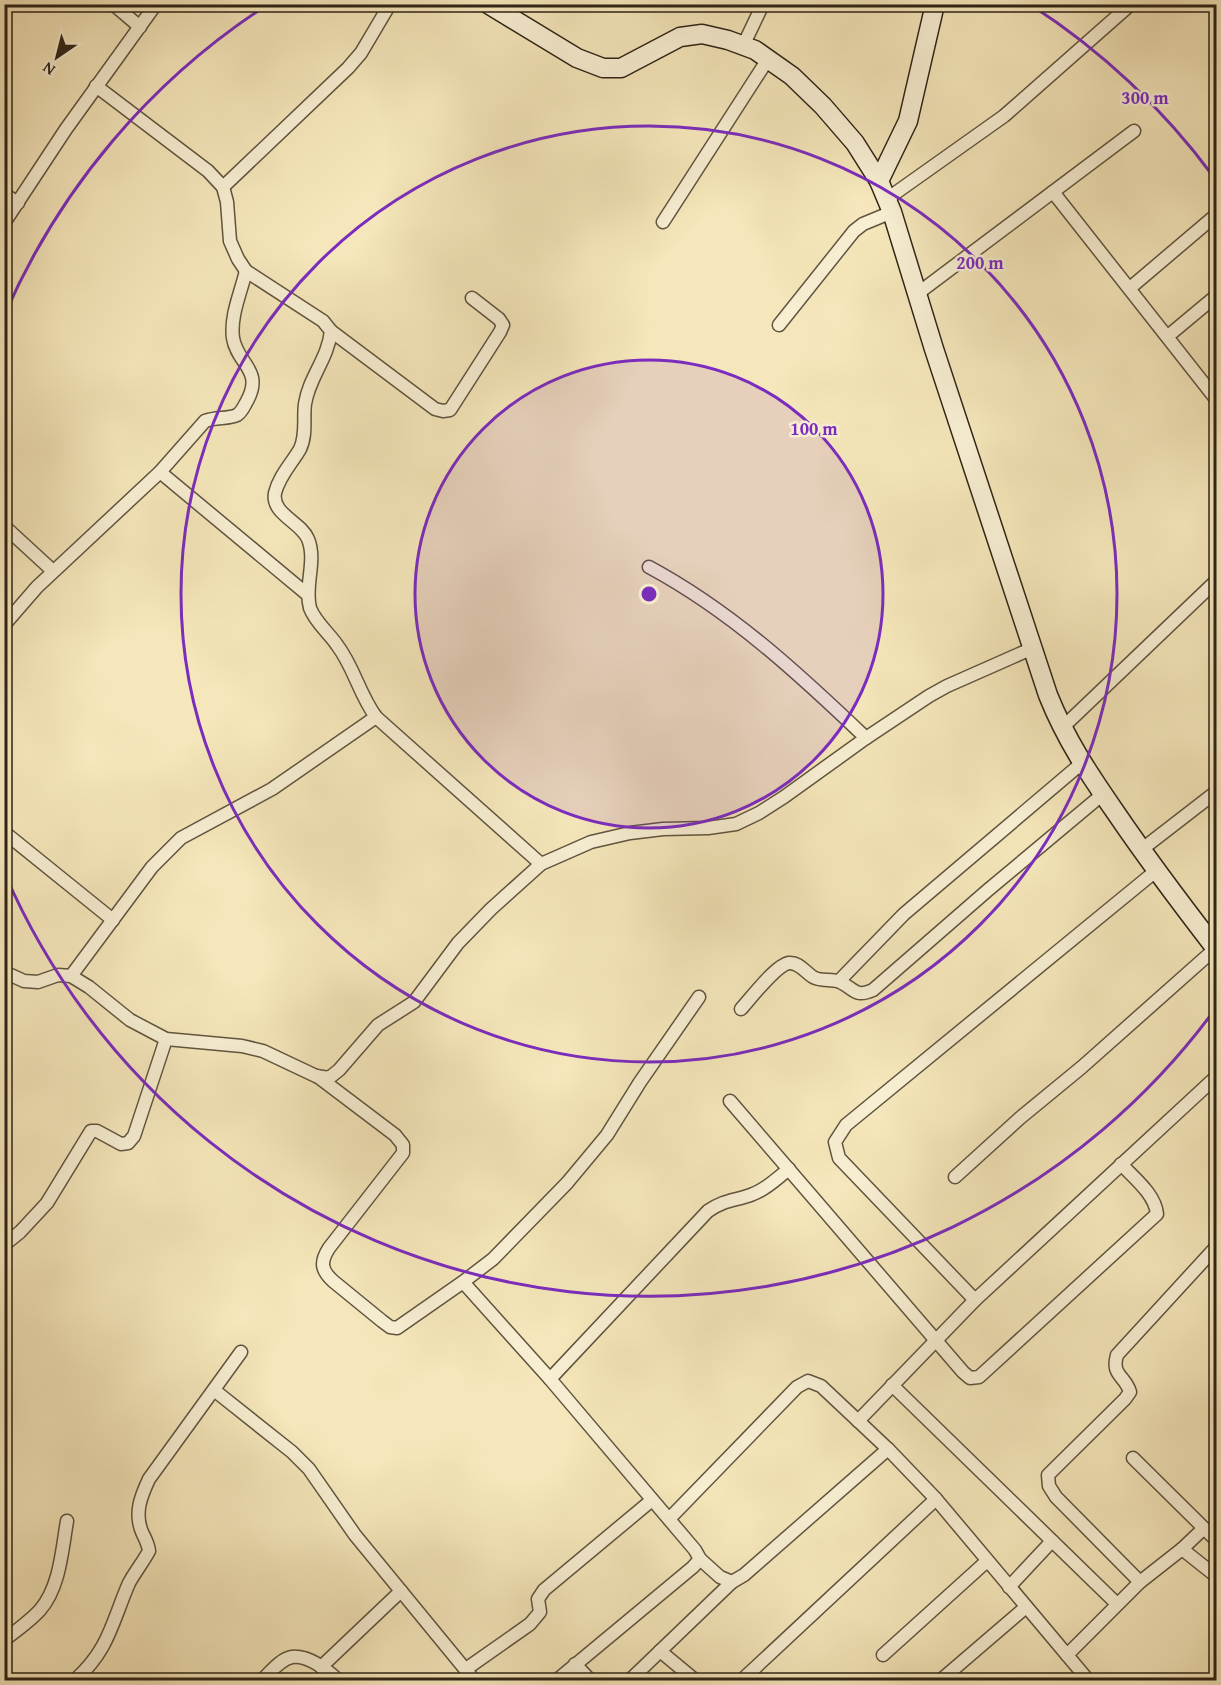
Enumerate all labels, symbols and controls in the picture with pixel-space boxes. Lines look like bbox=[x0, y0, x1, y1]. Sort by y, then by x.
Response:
north arrow bbox=[27, 27, 87, 87]
text: N bbox=[37, 56, 60, 82]
text: 300 m bbox=[1121, 84, 1169, 111]
text: 200 m bbox=[956, 249, 1004, 276]
text: 100 m bbox=[790, 415, 838, 442]
centre of rings bbox=[639, 584, 659, 604]

